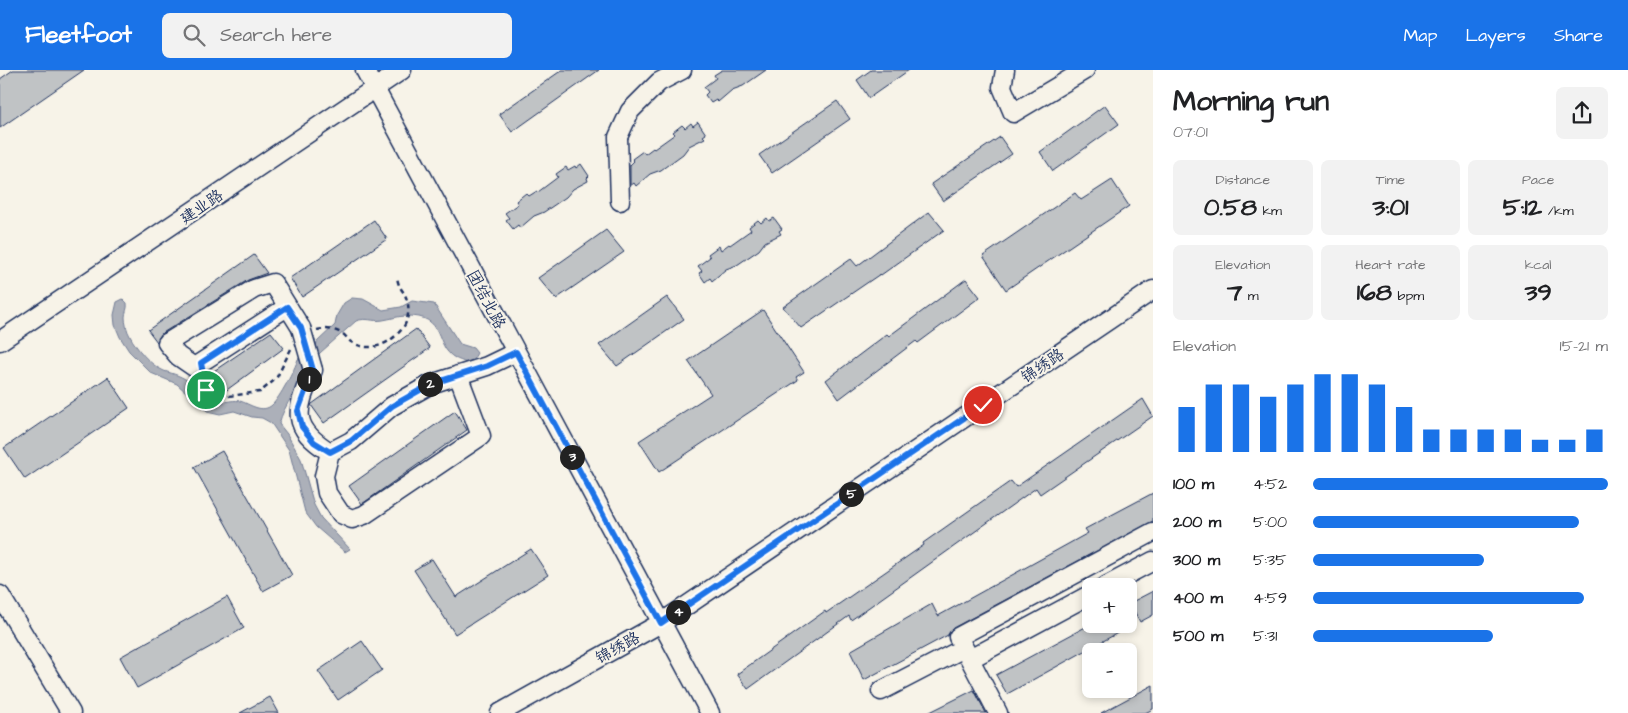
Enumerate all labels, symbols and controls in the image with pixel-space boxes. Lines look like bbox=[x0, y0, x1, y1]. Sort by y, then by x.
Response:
search box bbox=[162, 13, 512, 58]
text: Fleetfoot bbox=[25, 18, 132, 52]
icon: search bbox=[180, 21, 208, 49]
text: Search here bbox=[220, 22, 332, 49]
text: Map bbox=[1403, 23, 1437, 48]
text: Layers bbox=[1465, 23, 1526, 48]
text: Share bbox=[1554, 23, 1603, 48]
text: Morning run bbox=[1173, 82, 1329, 121]
button: share bbox=[1556, 87, 1608, 139]
text: 07:01 bbox=[1173, 121, 1208, 143]
text: Distance bbox=[1216, 170, 1270, 190]
text: Time bbox=[1376, 170, 1405, 190]
text: Pace bbox=[1522, 170, 1554, 190]
street label: 建业路 bbox=[176, 184, 228, 229]
text: 0.58 bbox=[1204, 190, 1257, 225]
text: 3:01 bbox=[1373, 190, 1408, 225]
text: 5:12 bbox=[1503, 190, 1542, 225]
text: km bbox=[1257, 201, 1282, 221]
text: /km bbox=[1542, 201, 1574, 221]
text: Elevation bbox=[1215, 255, 1270, 275]
text: Heart rate bbox=[1355, 255, 1426, 275]
text: kcal bbox=[1525, 255, 1552, 275]
street label: 团结北路 bbox=[461, 266, 511, 333]
text: 7 bbox=[1227, 275, 1242, 310]
text: 168 bbox=[1357, 275, 1392, 310]
text: 39 bbox=[1525, 275, 1552, 310]
text: m bbox=[1242, 286, 1259, 306]
text: bpm bbox=[1392, 286, 1424, 306]
text: Elevation bbox=[1173, 335, 1236, 357]
text: 15–21 m bbox=[1560, 335, 1608, 357]
street label: 锦绣路 bbox=[1017, 343, 1069, 388]
pin: 1 bbox=[296, 366, 322, 392]
pin bbox=[185, 369, 227, 411]
text: 1 bbox=[309, 369, 310, 389]
pin: 2 bbox=[418, 372, 442, 396]
text: 2 bbox=[426, 374, 435, 394]
icon: arrive bbox=[192, 376, 220, 404]
pin bbox=[962, 384, 1004, 426]
icon: check bbox=[969, 391, 997, 419]
pin: 3 bbox=[560, 444, 584, 470]
text: 3 bbox=[569, 447, 576, 467]
text: 100 m bbox=[1173, 473, 1214, 495]
text: 4:52 bbox=[1253, 473, 1287, 495]
pin: 5 bbox=[838, 482, 864, 506]
text: 5 bbox=[847, 484, 856, 504]
text: 200 m bbox=[1173, 511, 1221, 533]
text: 5:00 bbox=[1253, 511, 1287, 533]
text: 300 m bbox=[1173, 549, 1220, 571]
text: 5:35 bbox=[1253, 549, 1286, 571]
map controls bbox=[1082, 578, 1137, 698]
button: + bbox=[1082, 578, 1137, 633]
text: 400 m bbox=[1173, 587, 1223, 609]
text: 4:59 bbox=[1253, 587, 1287, 609]
pin: 4 bbox=[666, 600, 690, 624]
text: 4 bbox=[674, 602, 683, 622]
text: 500 m bbox=[1173, 625, 1223, 647]
text: 5:31 bbox=[1253, 625, 1277, 647]
street label: 锦绣路 bbox=[591, 627, 644, 669]
button: − bbox=[1082, 643, 1137, 698]

